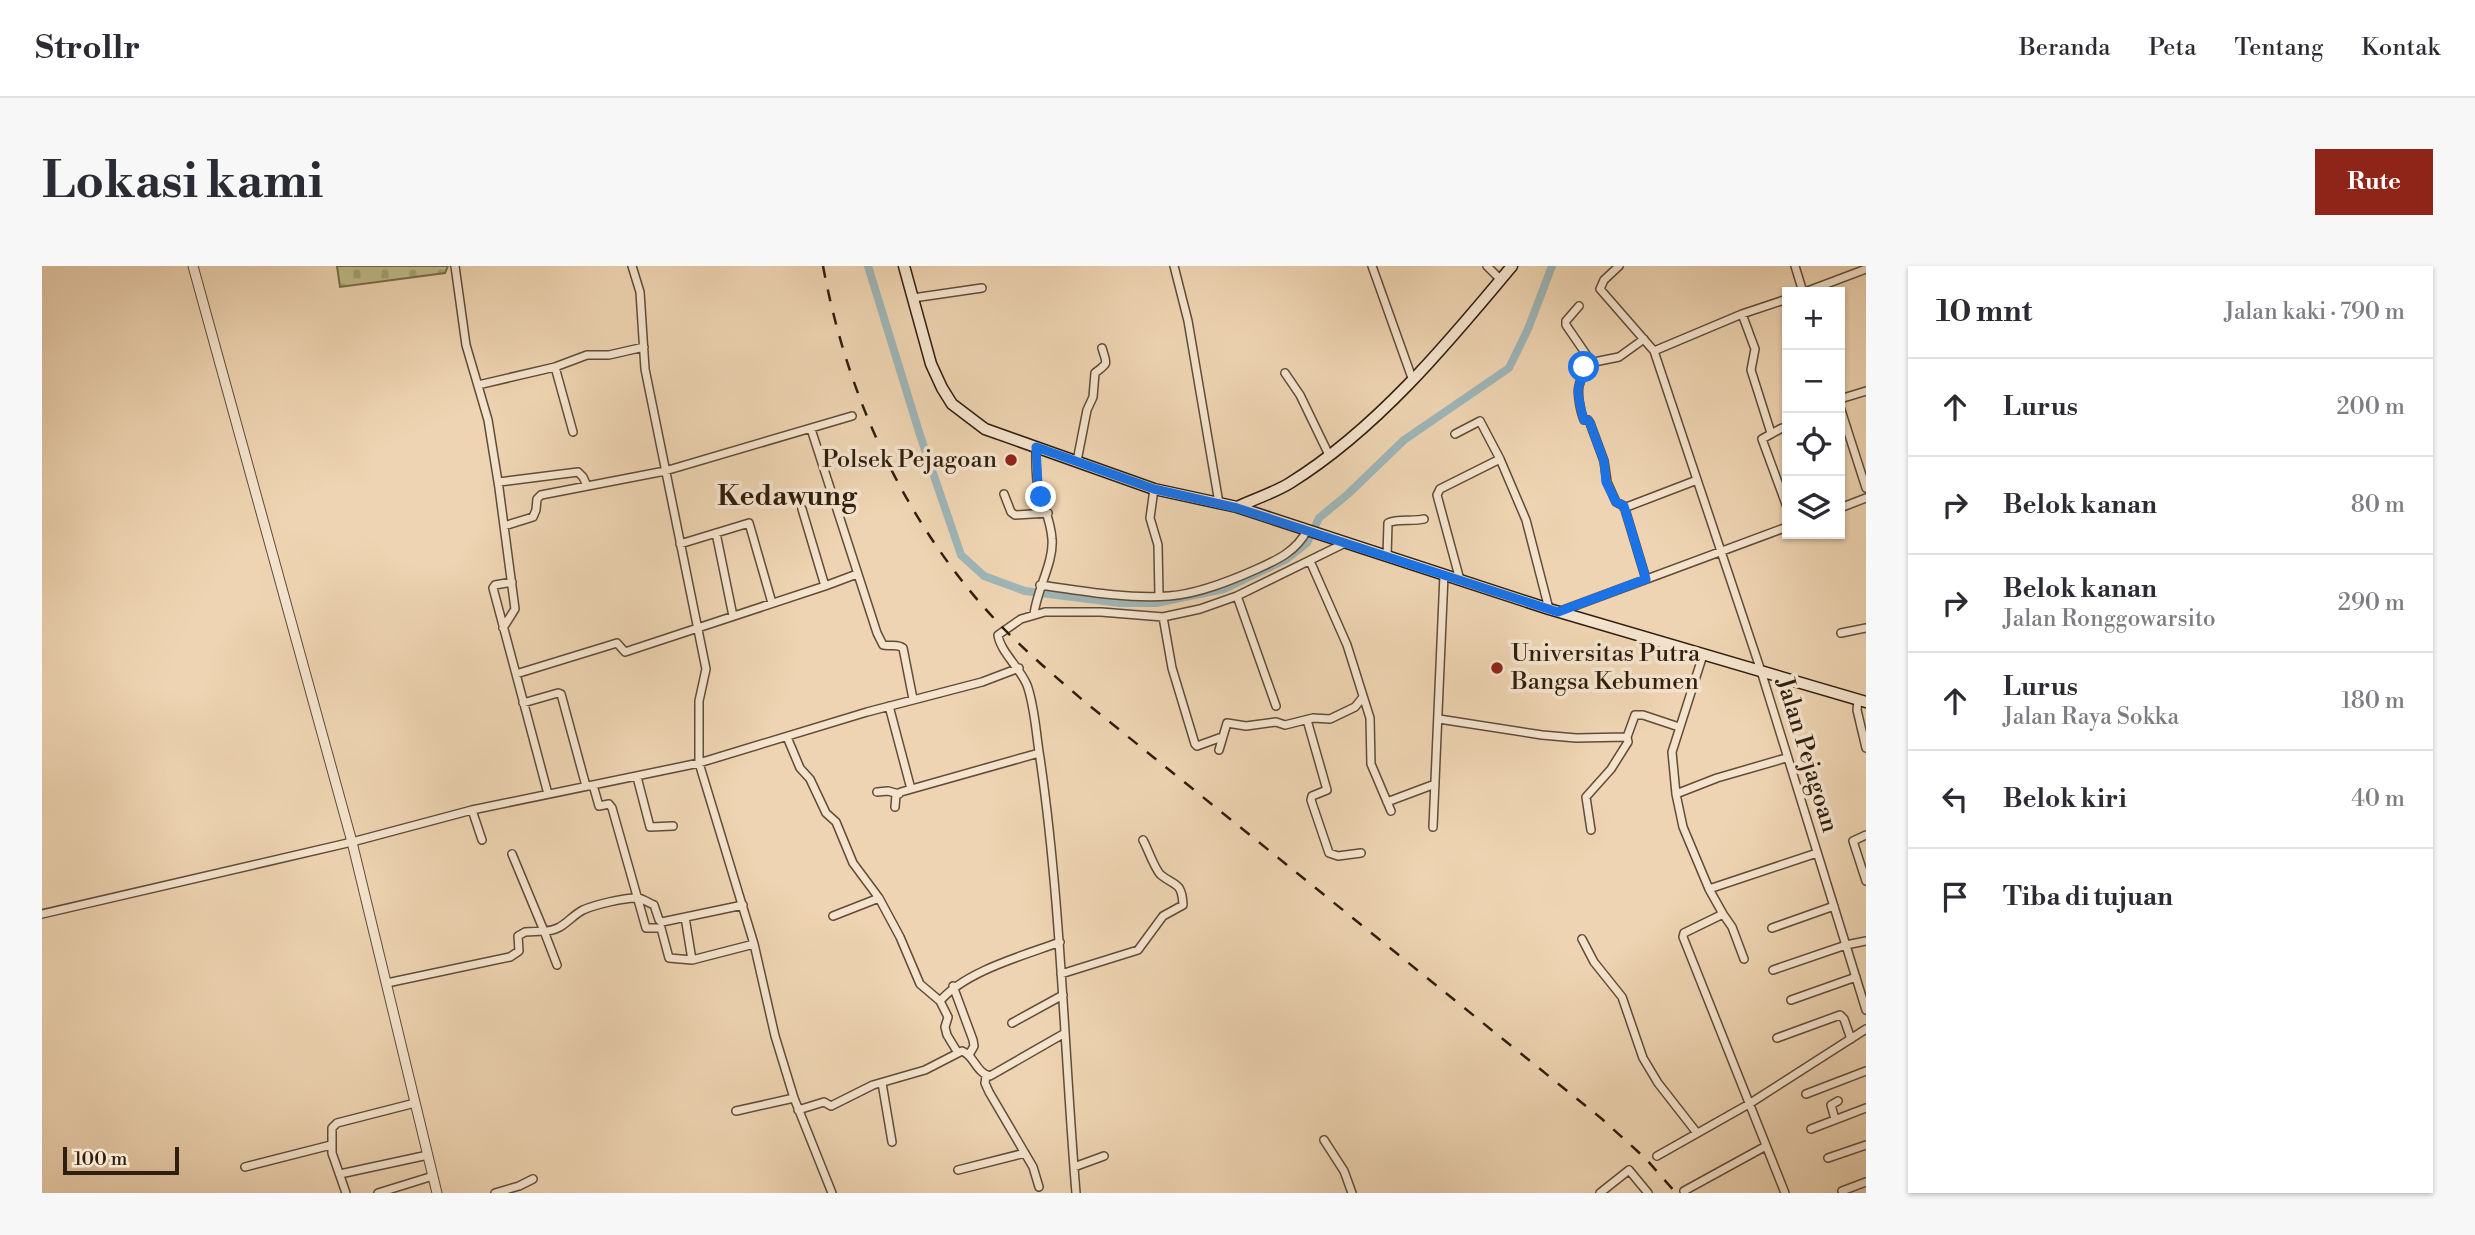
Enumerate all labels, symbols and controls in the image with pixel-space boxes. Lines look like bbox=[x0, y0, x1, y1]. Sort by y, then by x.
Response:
text: Strollr bbox=[35, 28, 140, 69]
text: Beranda bbox=[2019, 33, 2110, 63]
text: Peta bbox=[2148, 33, 2196, 63]
text: Tentang bbox=[2234, 33, 2323, 63]
text: Kontak bbox=[2361, 33, 2440, 63]
button: Rute bbox=[2315, 149, 2433, 215]
text: Lokasi kami bbox=[42, 152, 324, 213]
map controls bbox=[1782, 287, 1845, 539]
button: + bbox=[1782, 287, 1845, 350]
text: 10 mnt bbox=[1936, 293, 2032, 331]
text: Jalan kaki · 790 m bbox=[2224, 298, 2405, 326]
button: − bbox=[1782, 350, 1845, 413]
route start bbox=[1568, 351, 1599, 382]
icon: ahead bbox=[1936, 388, 1974, 426]
text: Lurus bbox=[2003, 391, 2078, 423]
text: 200 m bbox=[2337, 393, 2405, 421]
button: locate bbox=[1782, 413, 1845, 476]
place label: Polsek Pejagoan bbox=[822, 445, 997, 475]
marker: Polsek Pejagoan bbox=[1003, 452, 1019, 468]
button: layers bbox=[1782, 476, 1845, 539]
district label: Kedawung bbox=[717, 479, 858, 514]
route end bbox=[1025, 481, 1056, 512]
icon: right bbox=[1936, 486, 1974, 524]
text: Belok kanan bbox=[2003, 489, 2157, 521]
text: 80 m bbox=[2351, 491, 2405, 519]
text: Belok kanan bbox=[2003, 573, 2157, 605]
icon: right bbox=[1936, 584, 1974, 622]
text: 290 m bbox=[2338, 589, 2405, 617]
text: Jalan Ronggowarsito bbox=[2003, 605, 2216, 633]
place label: Universitas Putra Bangsa Kebumen bbox=[1510, 639, 1701, 697]
marker: Universitas Putra Bangsa Kebumen bbox=[1489, 660, 1505, 676]
text: Lurus bbox=[2003, 671, 2078, 703]
street label: Jalan Pejagoan bbox=[1769, 673, 1845, 836]
icon: ahead bbox=[1936, 682, 1974, 720]
text: 180 m bbox=[2341, 687, 2405, 715]
text: Jalan Raya Sokka bbox=[2003, 703, 2179, 731]
icon: left bbox=[1936, 780, 1974, 818]
text: Belok kiri bbox=[2003, 783, 2127, 815]
text: 40 m bbox=[2351, 785, 2405, 813]
icon: arrive bbox=[1936, 878, 1974, 916]
text: Tiba di tujuan bbox=[2003, 881, 2173, 913]
scale bar bbox=[63, 1144, 178, 1176]
text: 100 m bbox=[74, 1147, 127, 1171]

